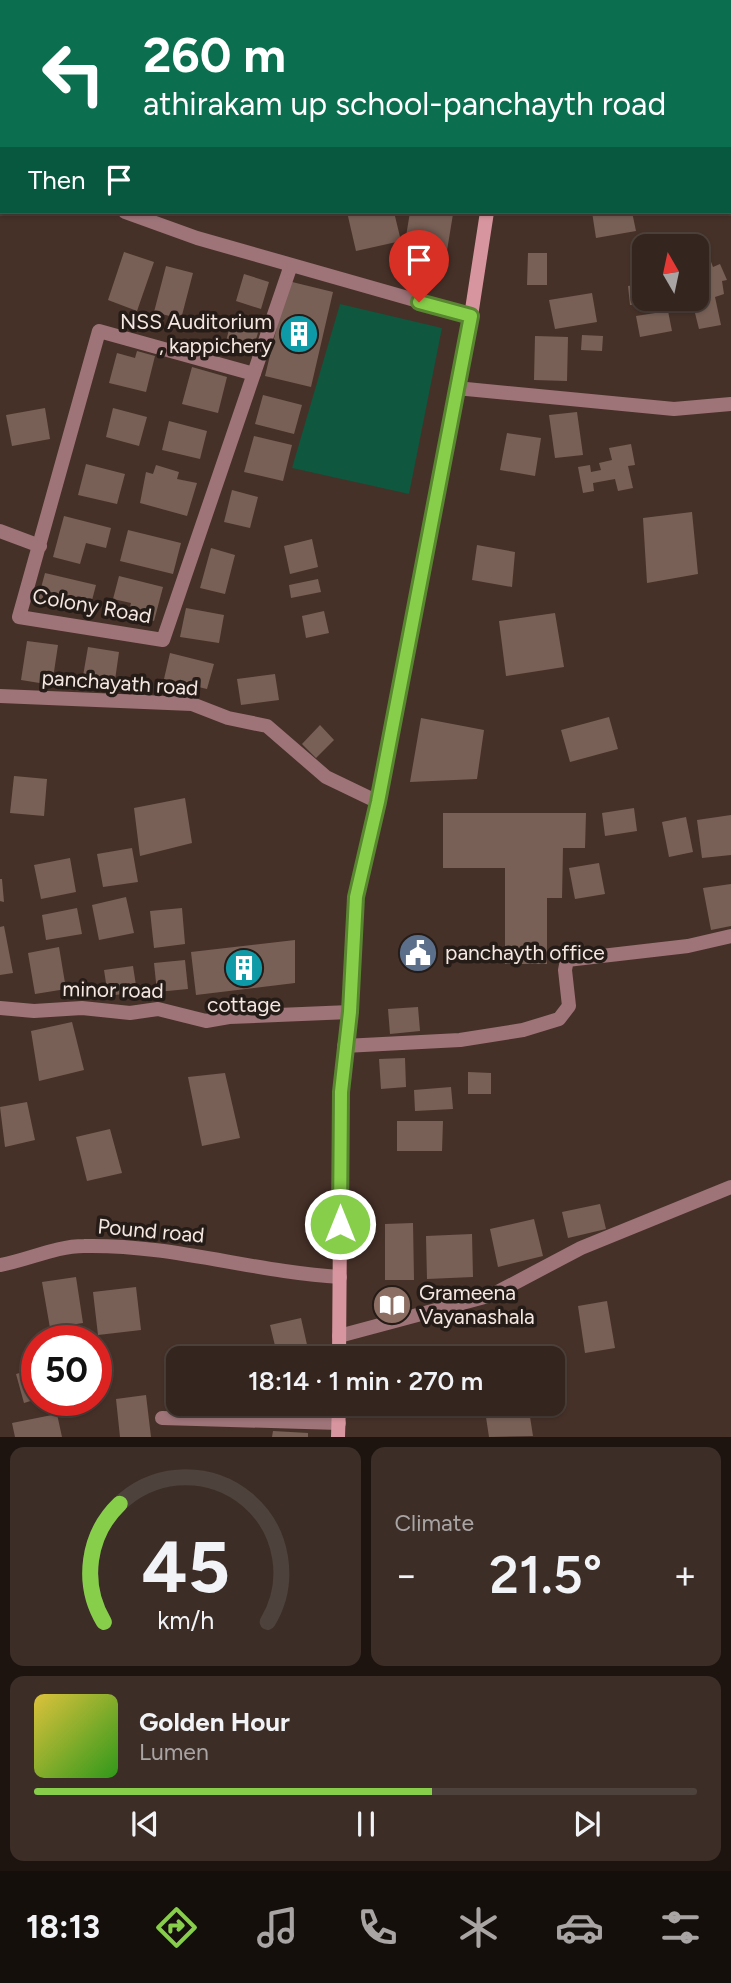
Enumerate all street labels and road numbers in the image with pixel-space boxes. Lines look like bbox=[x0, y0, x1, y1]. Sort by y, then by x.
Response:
street label: Colony Road bbox=[31, 583, 153, 628]
street label: panchayath road bbox=[41, 665, 199, 700]
street label: minor road bbox=[62, 976, 164, 1003]
street label: Pound road bbox=[96, 1213, 206, 1248]

